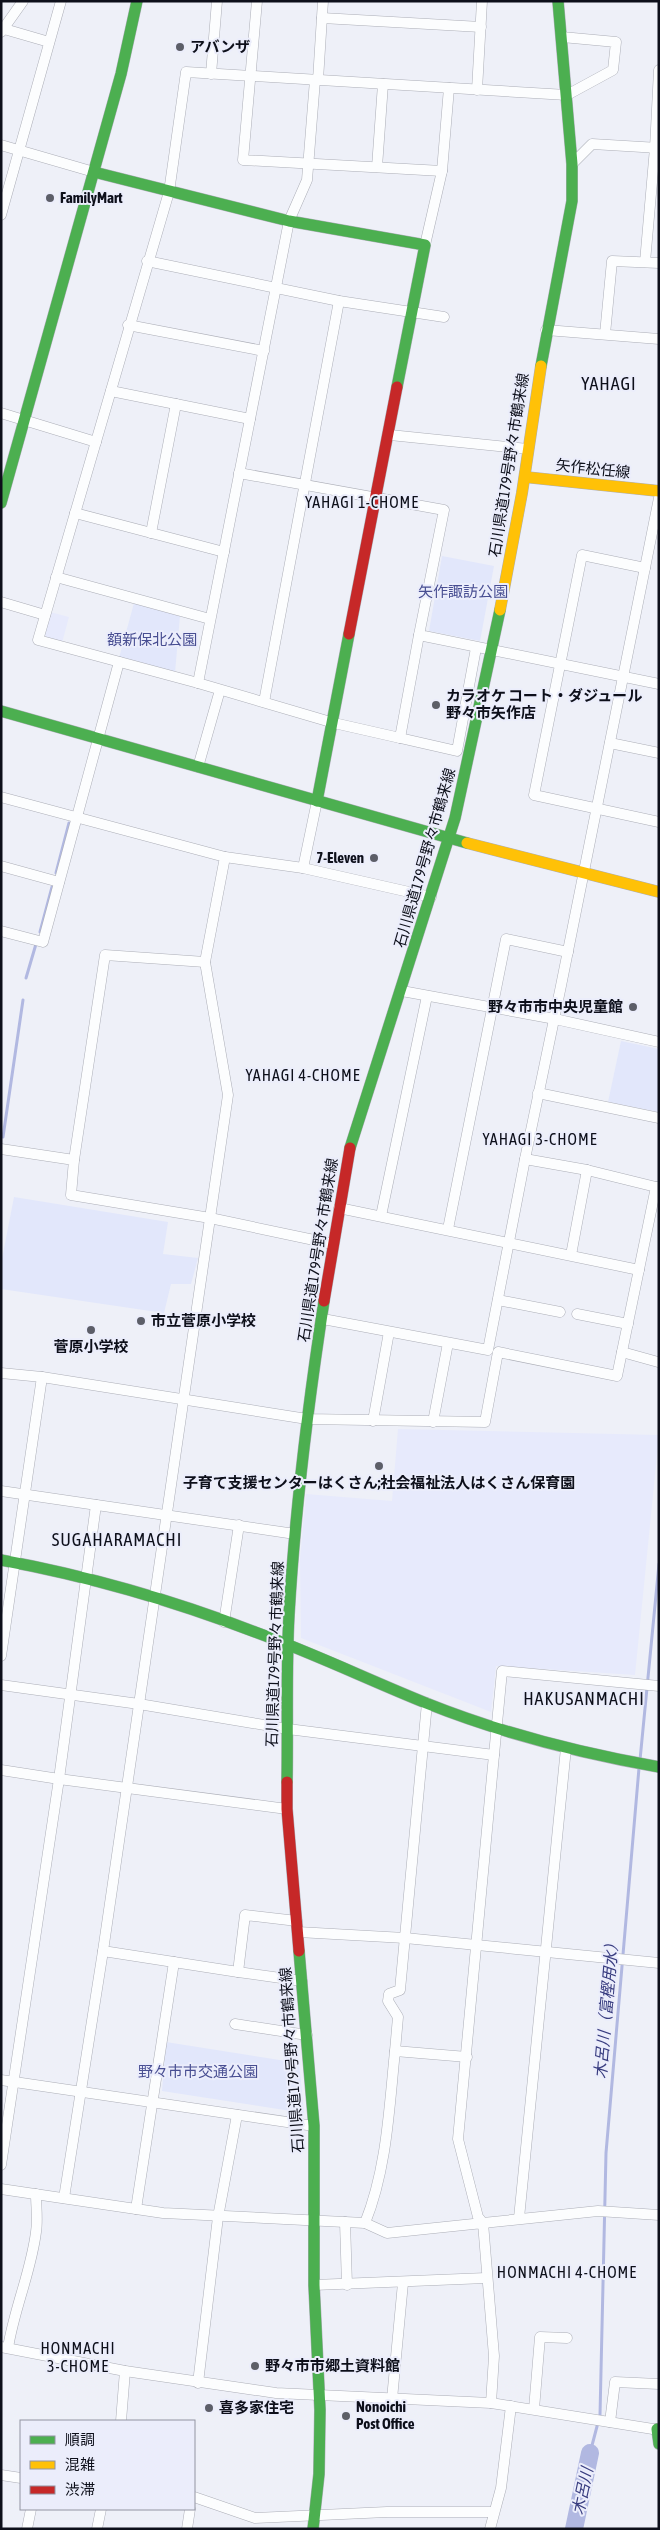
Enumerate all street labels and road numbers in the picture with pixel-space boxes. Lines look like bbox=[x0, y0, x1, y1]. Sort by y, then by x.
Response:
street label: 石川県道179号野々市鶴来線 bbox=[486, 372, 531, 558]
street label: 矢作松任線 bbox=[555, 456, 631, 481]
street label: 石川県道179号野々市鶴来線 bbox=[391, 766, 458, 950]
street label: 石川県道179号野々市鶴来線 bbox=[295, 1157, 340, 1343]
street label: 石川県道179号野々市鶴来線 bbox=[263, 1561, 286, 1747]
street label: 石川県道179号野々市鶴来線 bbox=[277, 1967, 306, 2153]

